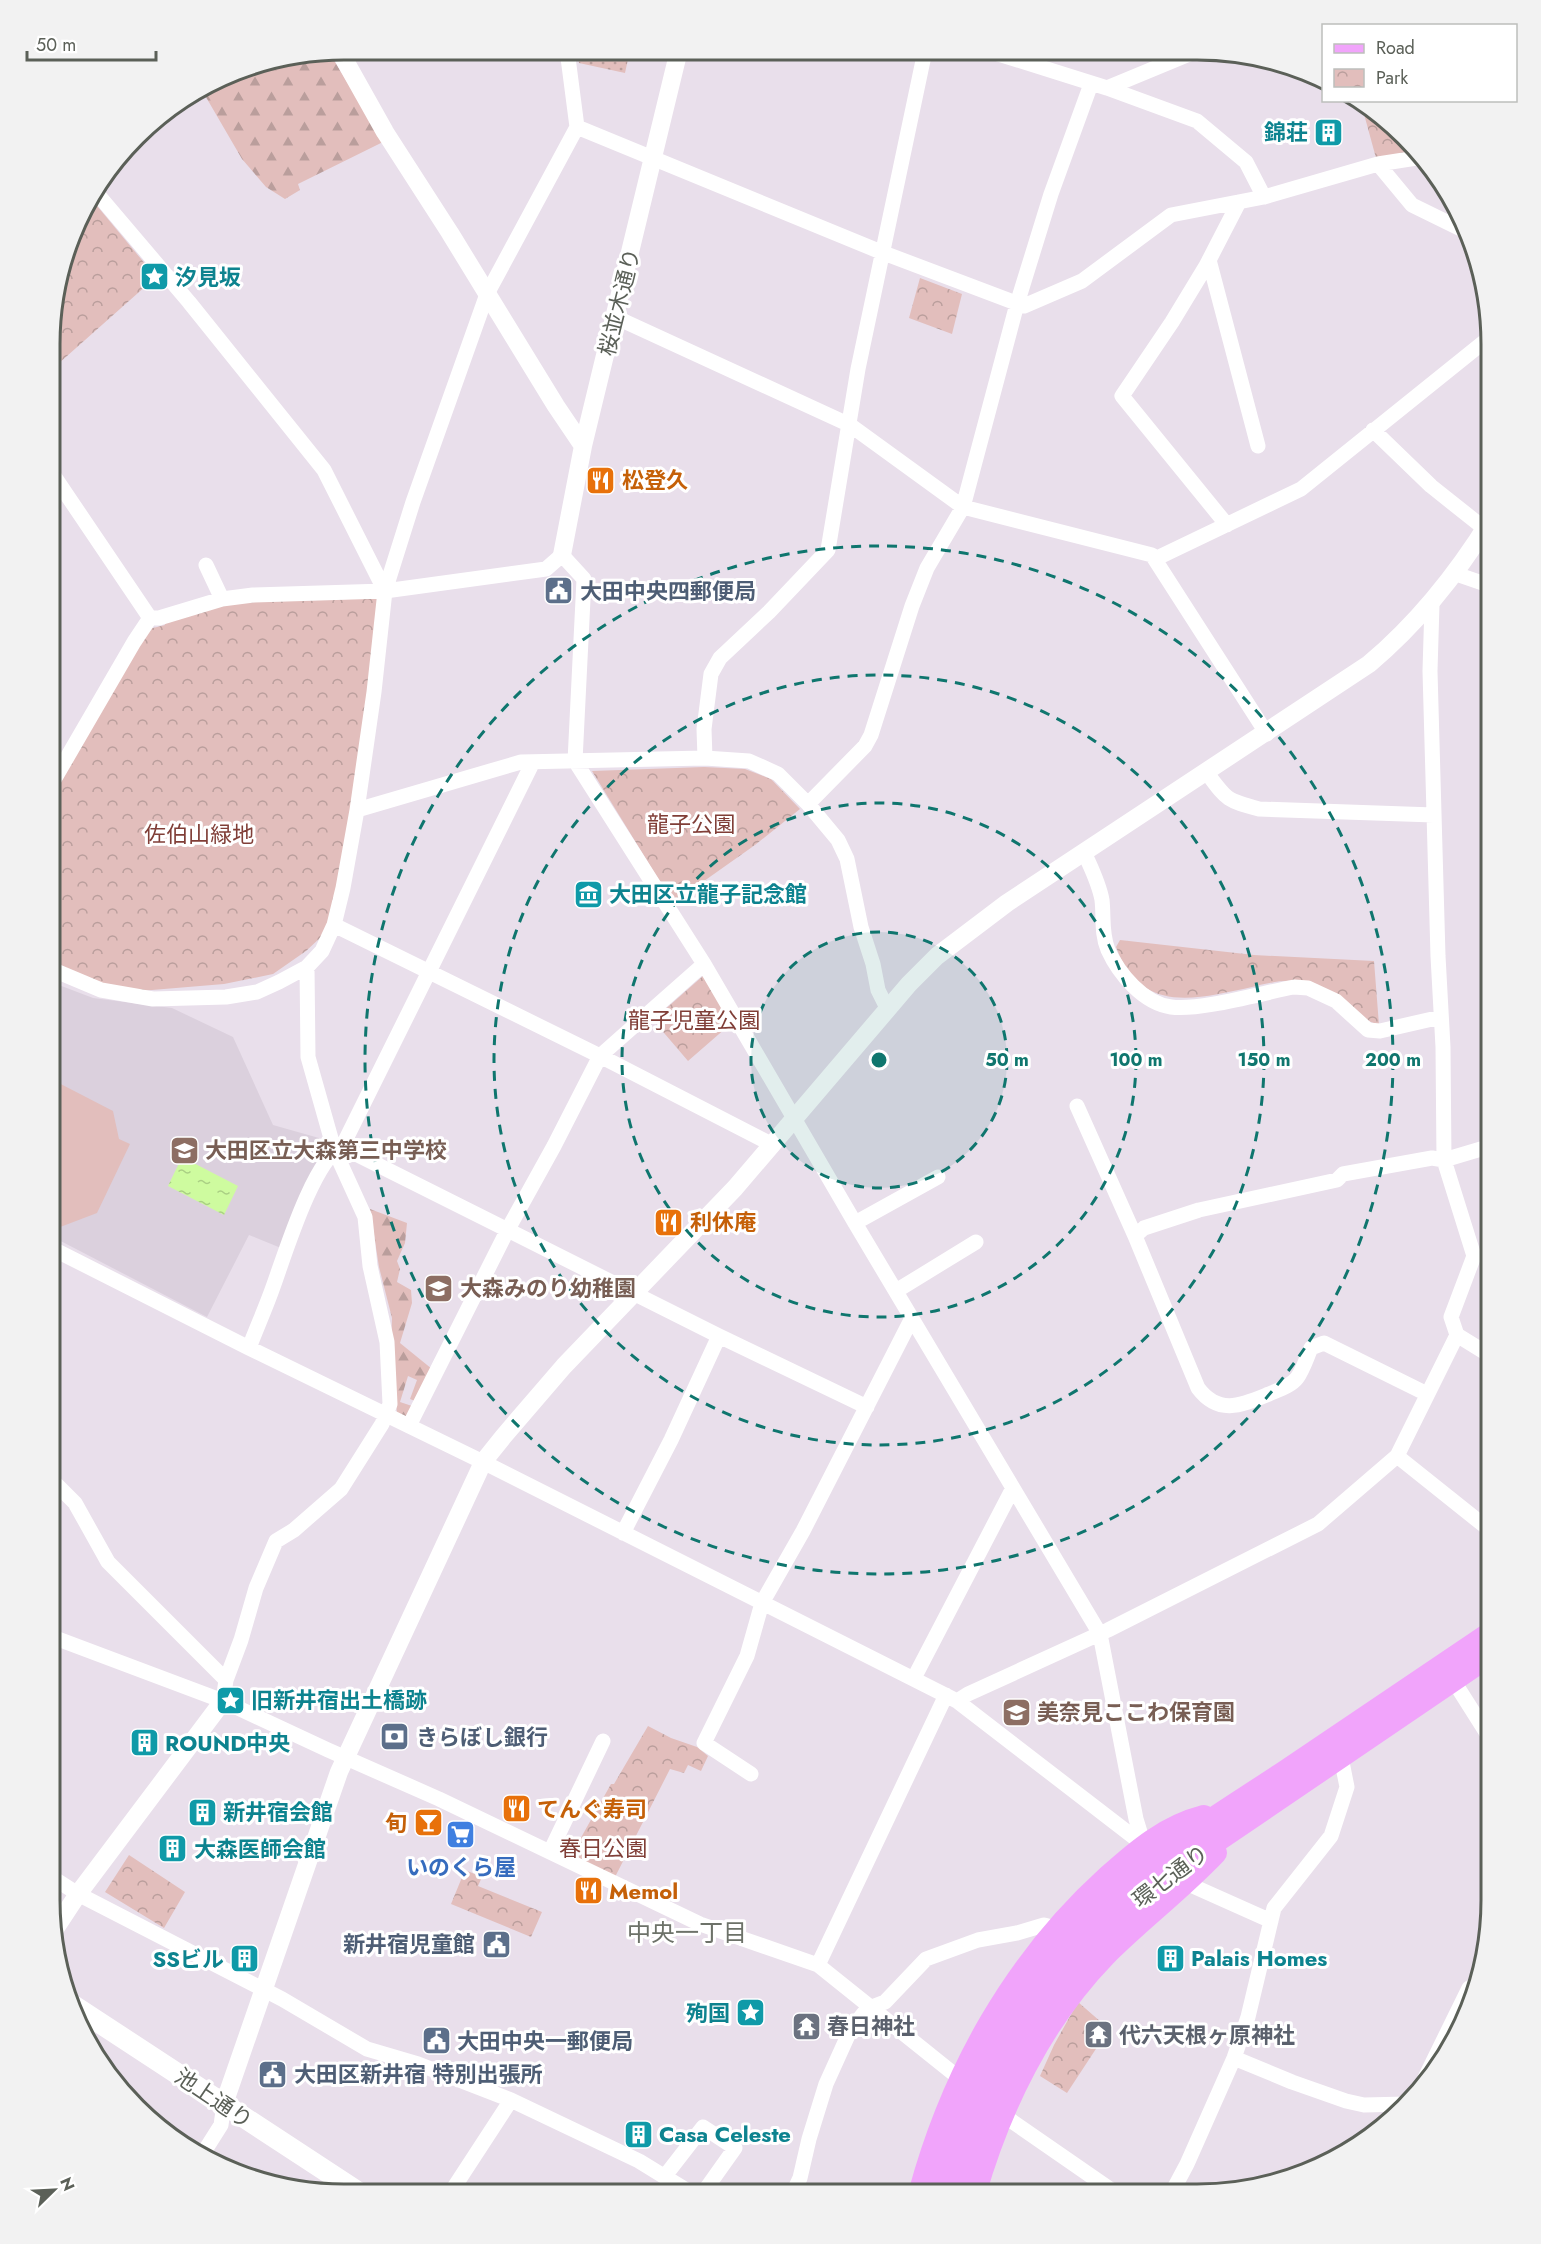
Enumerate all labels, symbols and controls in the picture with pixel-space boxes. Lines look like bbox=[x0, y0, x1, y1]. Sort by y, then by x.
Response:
scale bar bbox=[27, 24, 156, 62]
legend bbox=[1322, 24, 1517, 102]
text: 50 m bbox=[36, 32, 76, 58]
text: Road bbox=[1376, 35, 1415, 61]
text: Park bbox=[1376, 65, 1408, 91]
place label: 錦荘 bbox=[1264, 116, 1308, 148]
building icon: 錦荘 bbox=[1313, 116, 1345, 148]
street label: 桜並木通り bbox=[590, 245, 648, 359]
place icon: 汐見坂 bbox=[138, 261, 170, 293]
place label: 汐見坂 bbox=[175, 261, 241, 293]
restaurant icon: 松登久 bbox=[585, 464, 617, 496]
place label: 松登久 bbox=[622, 464, 688, 496]
public building icon: 大田中央四郵便局 bbox=[543, 575, 575, 607]
place label: 大田中央四郵便局 bbox=[580, 575, 756, 607]
park label: 龍子公園 bbox=[647, 808, 735, 840]
park label: 佐伯山緑地 bbox=[144, 818, 254, 850]
museum icon: 大田区立龍子記念館 bbox=[572, 878, 604, 910]
place label: 大田区立龍子記念館 bbox=[609, 878, 807, 910]
park label: 龍子児童公園 bbox=[628, 1004, 760, 1036]
text: 50 m bbox=[985, 1047, 1029, 1073]
text: 100 m bbox=[1109, 1047, 1163, 1073]
text: 150 m bbox=[1238, 1047, 1290, 1073]
text: 200 m bbox=[1365, 1047, 1421, 1073]
centre of rings bbox=[869, 1050, 889, 1070]
school or university icon: 大田区立大森第三中学校 bbox=[168, 1134, 200, 1166]
place label: 大田区立大森第三中学校 bbox=[205, 1134, 447, 1166]
restaurant icon: 利休庵 bbox=[653, 1206, 685, 1238]
place label: 利休庵 bbox=[690, 1206, 756, 1238]
school or university icon: 大森みのり幼稚園 bbox=[423, 1272, 455, 1304]
place label: 大森みのり幼稚園 bbox=[460, 1272, 636, 1304]
place icon: 旧新井宿出土橋跡 bbox=[214, 1684, 246, 1716]
place label: 旧新井宿出土橋跡 bbox=[251, 1684, 427, 1716]
school or university icon: 美奈見ここわ保育園 bbox=[1000, 1696, 1032, 1728]
place label: 美奈見ここわ保育園 bbox=[1037, 1696, 1235, 1728]
bank icon: きらぼし銀行 bbox=[379, 1721, 411, 1753]
place label: きらぼし銀行 bbox=[416, 1721, 548, 1753]
building icon: ROUND中央 bbox=[128, 1727, 160, 1759]
place label: ROUND中央 bbox=[165, 1727, 290, 1759]
restaurant icon: てんぐ寿司 bbox=[500, 1793, 532, 1825]
place label: てんぐ寿司 bbox=[537, 1793, 647, 1825]
building icon: 新井宿会館 bbox=[186, 1796, 218, 1828]
place label: 新井宿会館 bbox=[223, 1796, 333, 1828]
place label: 旬 bbox=[385, 1807, 407, 1839]
bar icon: 旬 bbox=[412, 1807, 444, 1839]
supermarket icon: いのくら屋 bbox=[445, 1819, 477, 1851]
park label: 春日公園 bbox=[559, 1832, 647, 1864]
building icon: 大森医師会館 bbox=[157, 1833, 189, 1865]
place label: 大森医師会館 bbox=[194, 1833, 326, 1865]
street label: 環七通り bbox=[1125, 1837, 1215, 1915]
place label: いのくら屋 bbox=[406, 1851, 516, 1883]
restaurant icon: Memol bbox=[572, 1875, 604, 1907]
place label: Memol bbox=[609, 1875, 678, 1907]
district label: 中央一丁目 bbox=[627, 1915, 747, 1950]
place label: 新井宿児童館 bbox=[343, 1928, 475, 1960]
public building icon: 新井宿児童館 bbox=[480, 1928, 512, 1960]
building icon: Palais Homes bbox=[1154, 1942, 1186, 1974]
place label: Palais Homes bbox=[1191, 1942, 1327, 1974]
place label: SSビル bbox=[152, 1943, 224, 1975]
building icon: SSビル bbox=[229, 1943, 261, 1975]
place label: 殉国 bbox=[686, 1997, 730, 2029]
place icon: 殉国 bbox=[735, 1997, 767, 2029]
temple icon: 春日神社 bbox=[790, 2010, 822, 2042]
place label: 春日神社 bbox=[827, 2010, 915, 2042]
temple icon: 代六天根ヶ原神社 bbox=[1082, 2019, 1114, 2051]
place label: 代六天根ヶ原神社 bbox=[1119, 2019, 1295, 2051]
public building icon: 大田中央一郵便局 bbox=[420, 2025, 452, 2057]
place label: 大田中央一郵便局 bbox=[457, 2025, 633, 2057]
public building icon: 大田区新井宿 特別出張所 bbox=[257, 2058, 289, 2090]
place label: 大田区新井宿 特別出張所 bbox=[294, 2058, 543, 2090]
street label: 池上通り bbox=[169, 2060, 259, 2136]
building icon: Casa Celeste bbox=[622, 2118, 654, 2150]
place label: Casa Celeste bbox=[659, 2118, 791, 2150]
north arrow bbox=[24, 2160, 84, 2220]
text: N bbox=[54, 2174, 80, 2195]

